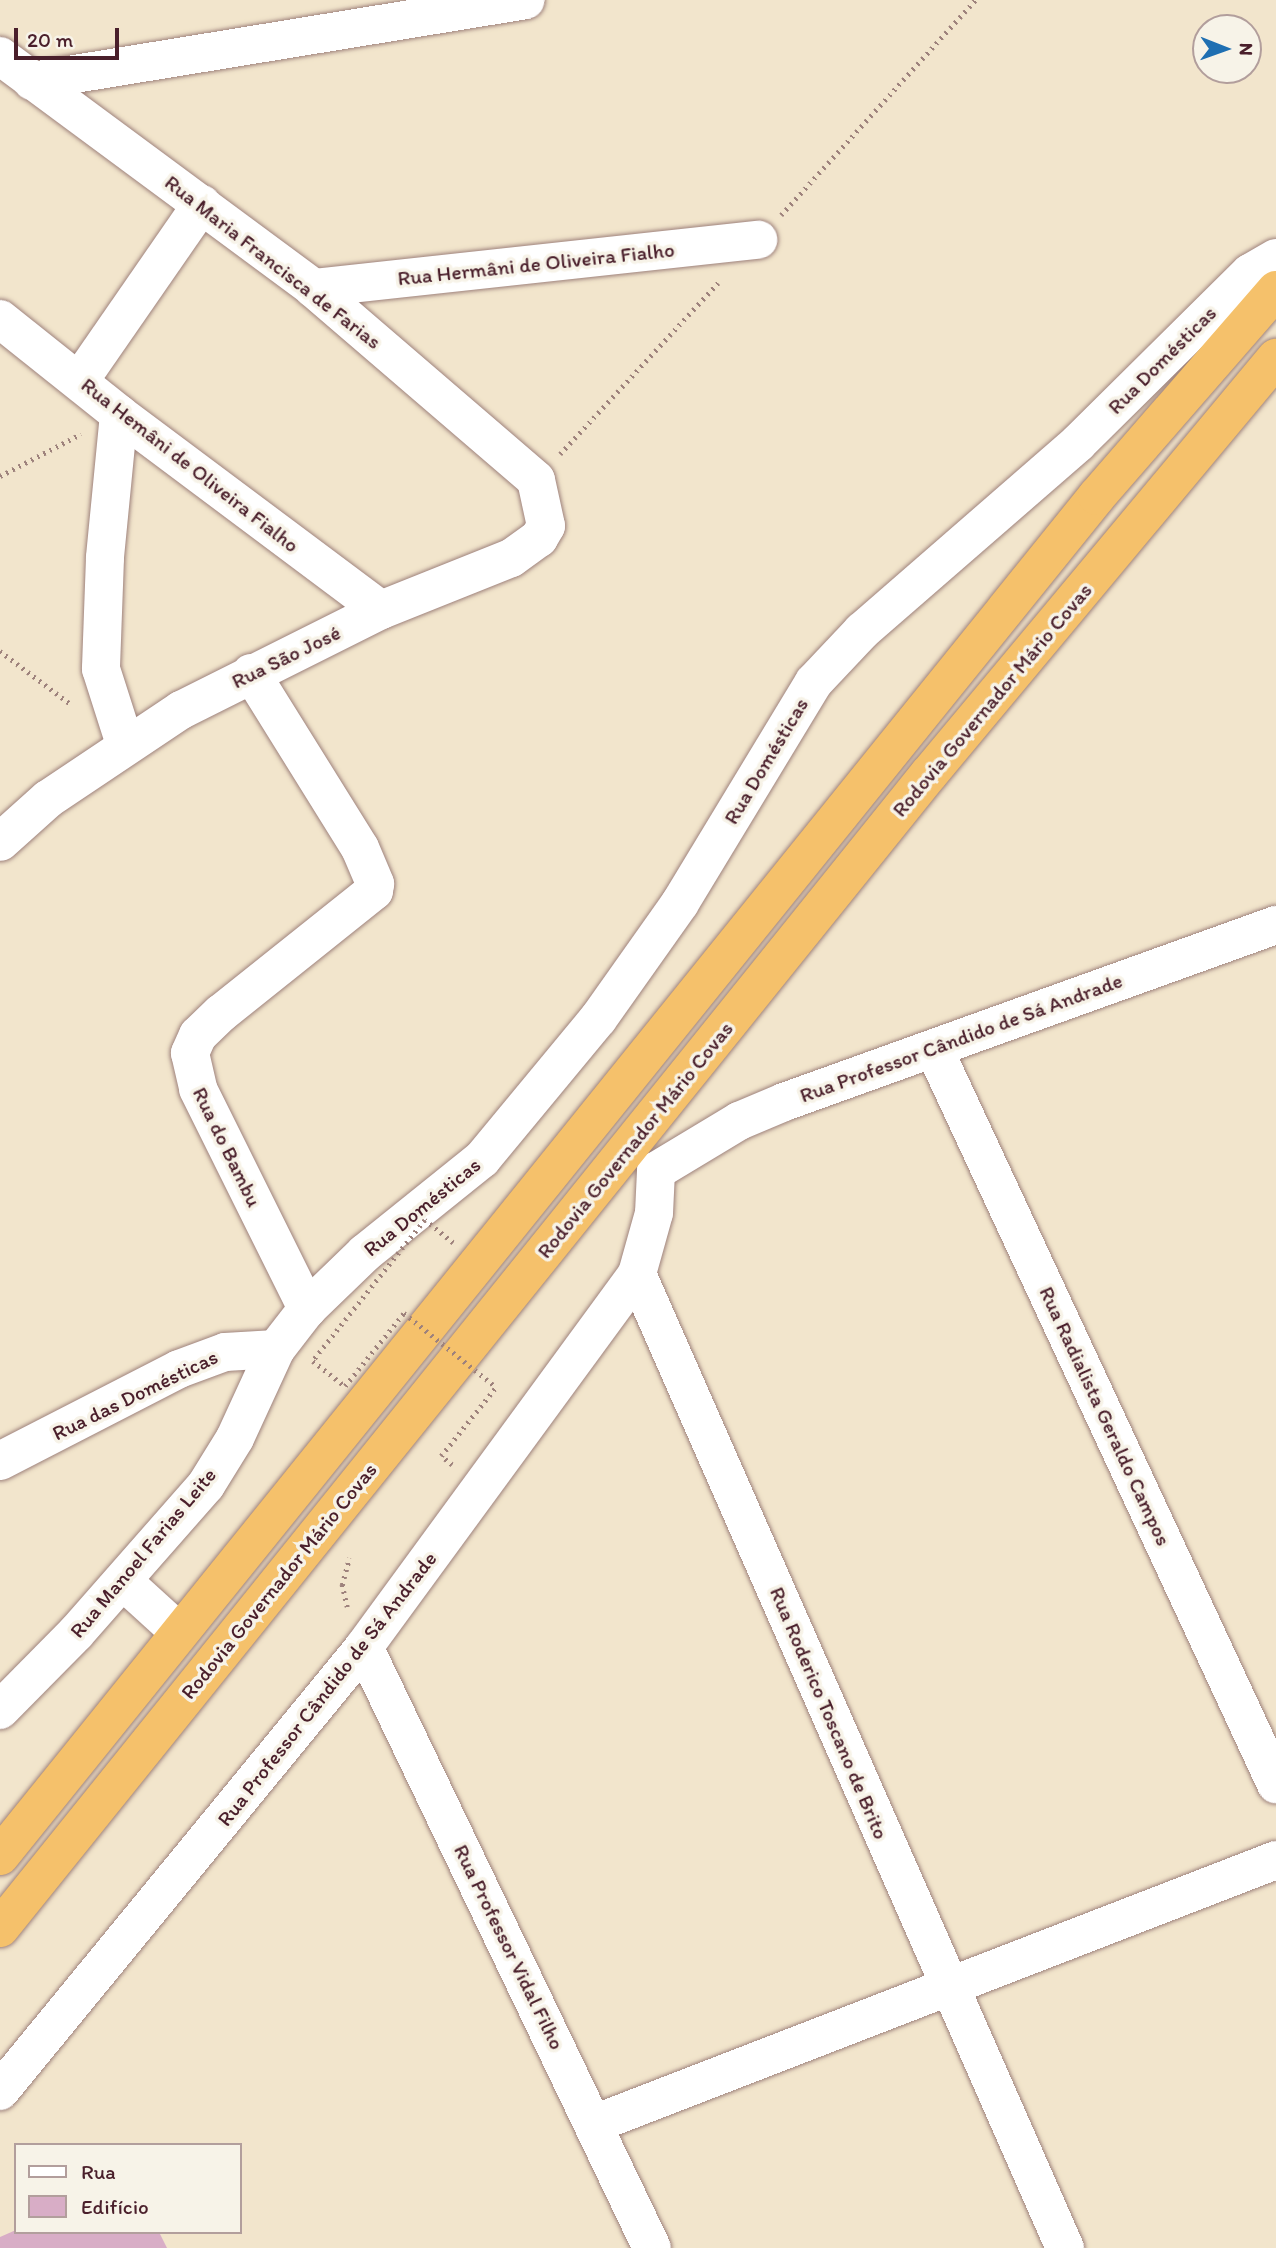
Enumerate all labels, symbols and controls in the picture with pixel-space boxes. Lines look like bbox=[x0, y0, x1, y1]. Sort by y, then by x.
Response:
scale bar bbox=[18, 14, 122, 58]
north arrow bbox=[1192, 14, 1262, 84]
text: 20 m bbox=[27, 27, 73, 52]
text: N bbox=[1235, 43, 1258, 56]
street label: Rua Maria Francisca de Farias bbox=[160, 170, 386, 354]
street label: Rua Hermâni de Oliveira Fialho bbox=[397, 237, 675, 291]
street label: Rua Domésticas bbox=[1102, 300, 1222, 420]
street label: Rua Hemâni de Oliveira Fialho bbox=[76, 372, 304, 558]
street label: Rodovia Governador Mário Covas bbox=[887, 578, 1097, 822]
street label: Rua São José bbox=[228, 620, 344, 694]
street label: Rua Domésticas bbox=[718, 693, 814, 829]
street label: Rua Professor Cândido de Sá Andrade bbox=[796, 968, 1126, 1108]
street label: Rodovia Governador Mário Covas bbox=[532, 1017, 738, 1263]
street label: Rua do Bambu bbox=[187, 1083, 267, 1211]
street label: Rua Domésticas bbox=[358, 1152, 486, 1262]
street label: Rua Radialista Geraldo Campos bbox=[1034, 1282, 1176, 1550]
street label: Rua das Domésticas bbox=[48, 1344, 222, 1446]
street label: Rodovia Governador Mário Covas bbox=[176, 1458, 382, 1704]
street label: Rua Manoel Farias Leite bbox=[65, 1463, 221, 1643]
street label: Rua Professor Cândido de Sá Andrade bbox=[212, 1547, 442, 1831]
street label: Rua Roderico Toscano de Brito bbox=[764, 1583, 894, 1843]
street label: Rua Professor Vidal Filho bbox=[449, 1841, 569, 2053]
legend bbox=[14, 2143, 242, 2234]
text: Rua bbox=[81, 2159, 116, 2184]
text: Edifício bbox=[81, 2194, 149, 2219]

